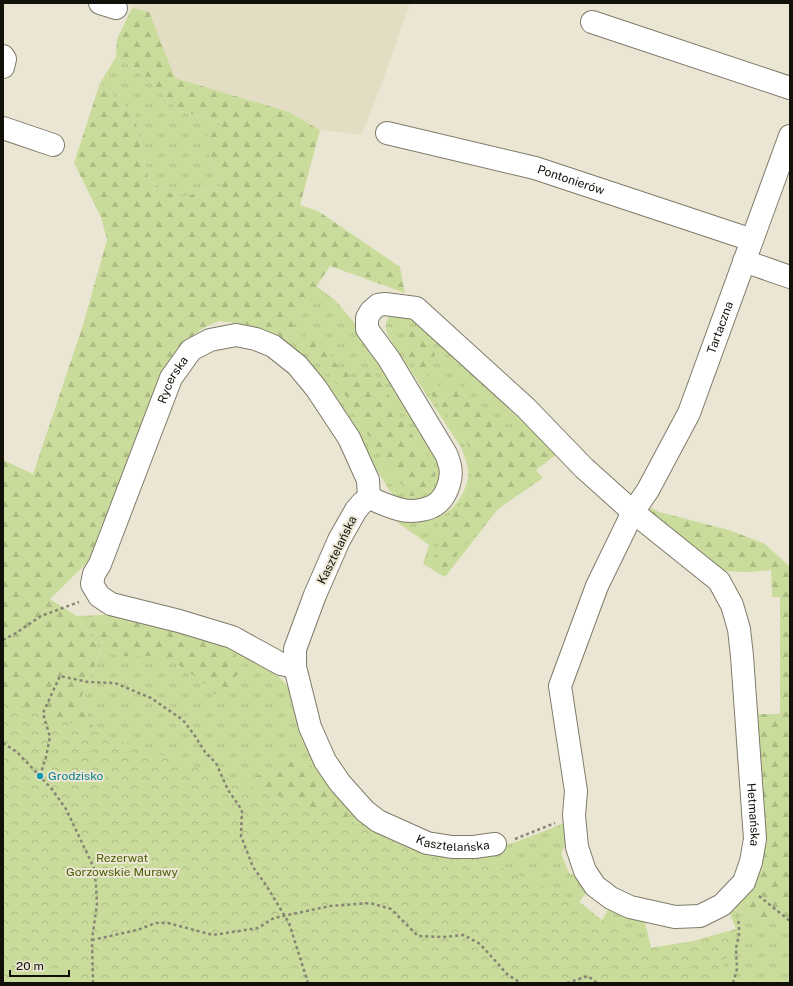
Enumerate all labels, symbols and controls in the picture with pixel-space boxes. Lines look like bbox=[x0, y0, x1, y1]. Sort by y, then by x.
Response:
street label: Pontonierów bbox=[536, 162, 607, 198]
street label: Tartaczna bbox=[704, 300, 736, 356]
street label: Rycerska bbox=[155, 354, 191, 406]
street label: Kasztelańska bbox=[314, 514, 360, 586]
place label: Grodzisko bbox=[48, 769, 104, 783]
marker: Grodzisko bbox=[35, 771, 45, 781]
street label: Hetmańska bbox=[744, 782, 762, 847]
street label: Kasztelańska bbox=[414, 832, 490, 854]
park label: Rezerwat Gorzowskie Murawy bbox=[66, 851, 179, 879]
scale bar bbox=[10, 952, 69, 978]
text: 20 m bbox=[16, 959, 44, 973]

